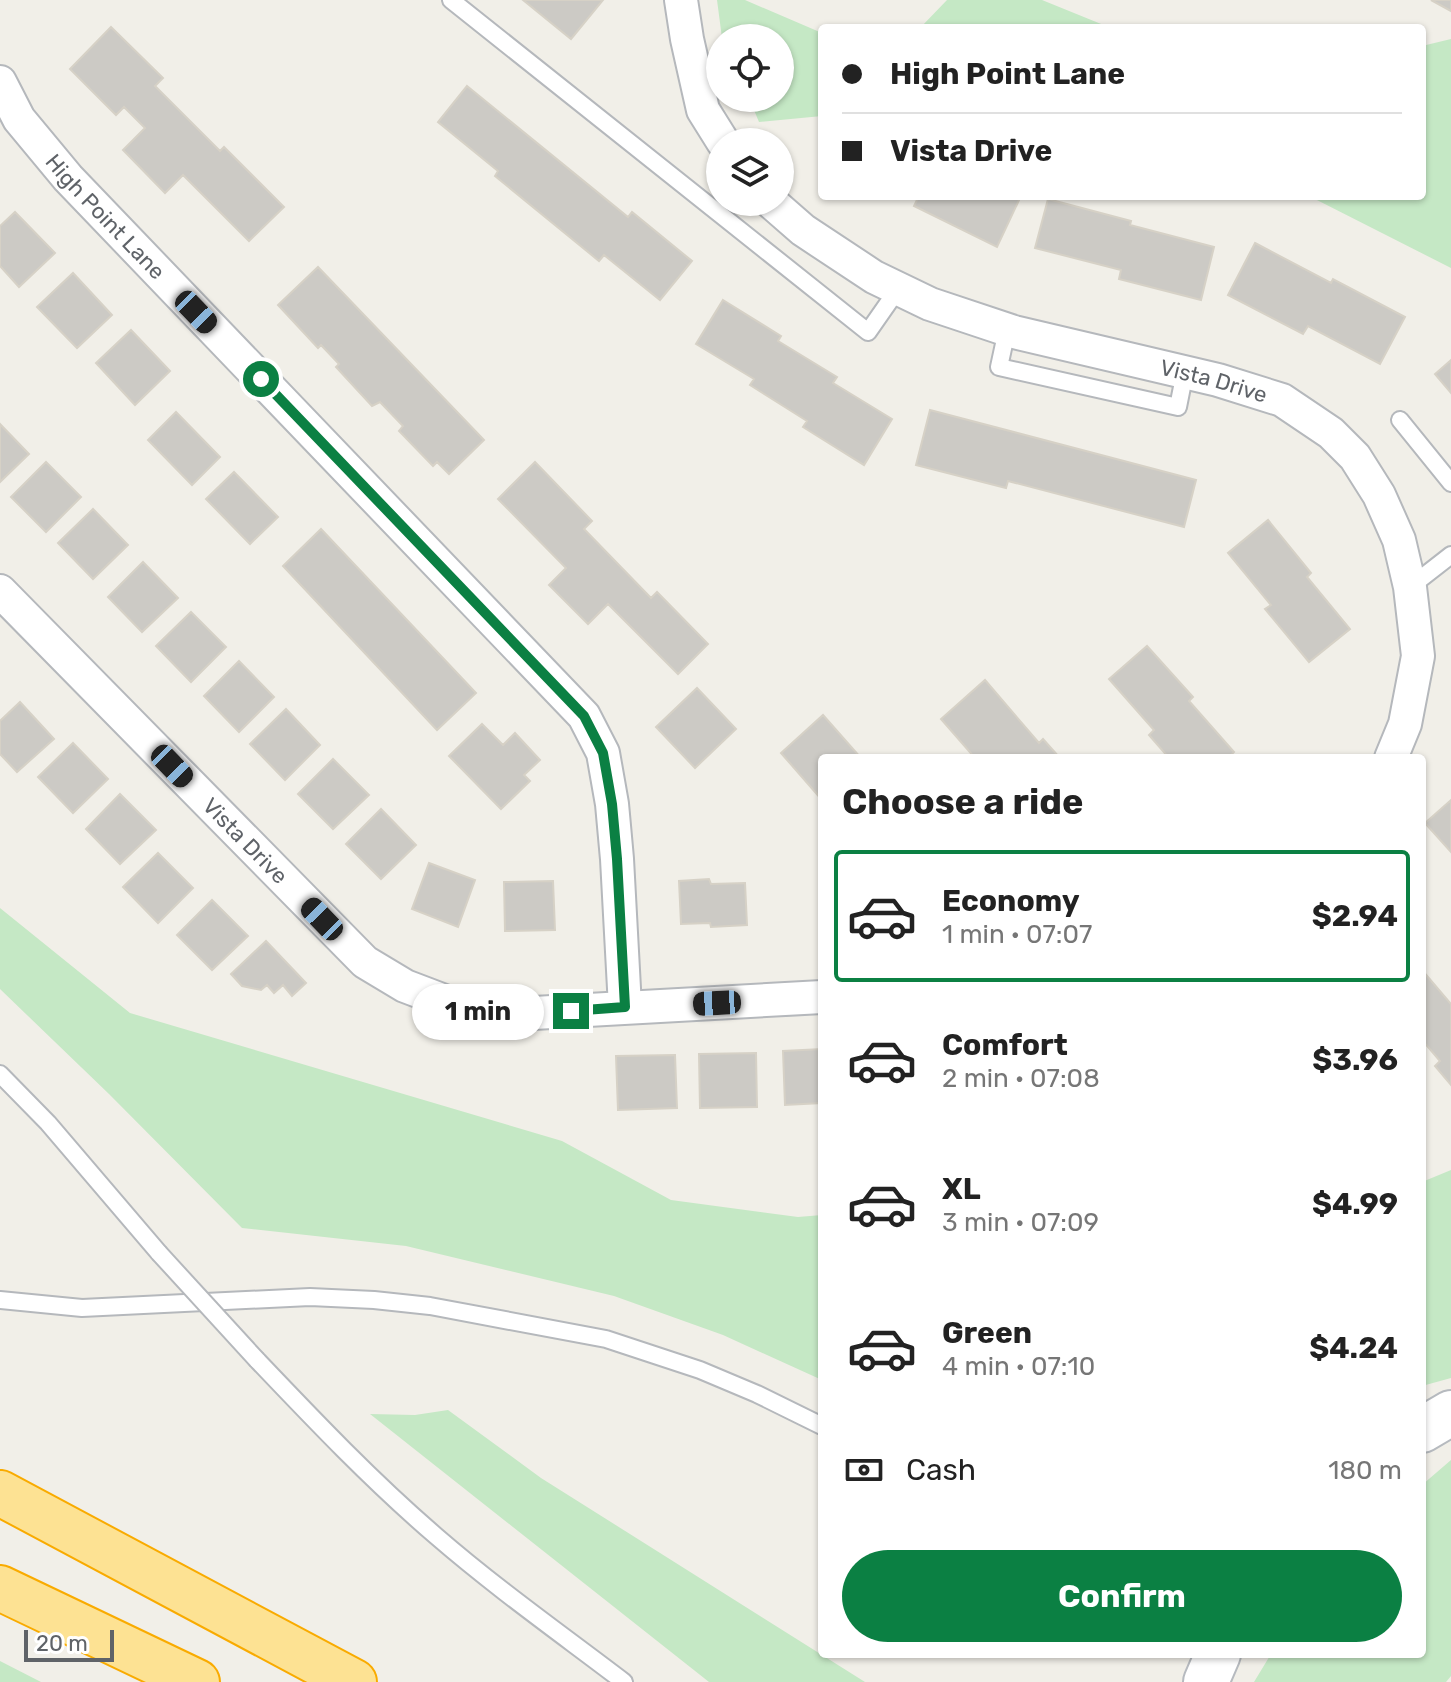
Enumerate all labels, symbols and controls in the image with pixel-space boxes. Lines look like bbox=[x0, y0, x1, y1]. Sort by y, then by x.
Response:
map controls bbox=[706, 24, 794, 216]
button: locate bbox=[706, 24, 794, 112]
text: High Point Lane bbox=[890, 56, 1125, 92]
button: layers bbox=[706, 128, 794, 216]
text: Vista Drive bbox=[890, 133, 1052, 169]
street label: High Point Lane bbox=[40, 148, 171, 285]
car bbox=[171, 286, 221, 338]
street label: Vista Drive bbox=[1158, 353, 1271, 408]
route start bbox=[243, 361, 279, 397]
car bbox=[147, 740, 197, 792]
text: Choose a ride bbox=[842, 780, 1083, 823]
street label: Vista Drive bbox=[197, 792, 294, 889]
icon: car bbox=[846, 880, 918, 952]
text: Economy bbox=[942, 883, 1080, 919]
car bbox=[297, 893, 347, 945]
text: $2.94 bbox=[1312, 898, 1398, 934]
text: 1 min · 07:07 bbox=[942, 919, 1092, 950]
callout: 1 min bbox=[411, 983, 543, 1039]
car bbox=[692, 990, 742, 1016]
route end bbox=[553, 993, 589, 1029]
text: 1 min bbox=[445, 996, 511, 1027]
icon: car bbox=[846, 1024, 918, 1096]
text: Comfort bbox=[942, 1027, 1068, 1063]
text: $3.96 bbox=[1312, 1042, 1398, 1078]
text: 2 min · 07:08 bbox=[942, 1063, 1100, 1094]
icon: car bbox=[846, 1168, 918, 1240]
text: XL bbox=[942, 1171, 981, 1207]
text: $4.99 bbox=[1312, 1186, 1398, 1222]
text: 3 min · 07:09 bbox=[942, 1207, 1099, 1238]
icon: car bbox=[846, 1312, 918, 1384]
text: Green bbox=[942, 1315, 1032, 1351]
text: $4.24 bbox=[1309, 1330, 1398, 1366]
text: 4 min · 07:10 bbox=[942, 1351, 1095, 1382]
icon: cash bbox=[842, 1448, 886, 1492]
text: Cash bbox=[906, 1452, 976, 1488]
text: 180 m bbox=[1328, 1455, 1402, 1486]
button: Confirm bbox=[842, 1550, 1402, 1642]
scale bar bbox=[24, 1626, 114, 1662]
text: 20 m bbox=[36, 1630, 88, 1657]

